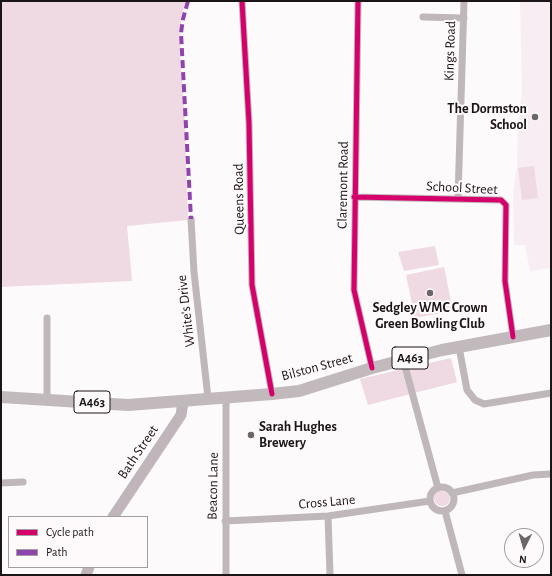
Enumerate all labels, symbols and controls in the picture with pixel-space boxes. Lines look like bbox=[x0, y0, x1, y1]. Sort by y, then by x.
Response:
street label: Kings Road bbox=[441, 21, 459, 81]
place label: The Dormston School bbox=[447, 101, 527, 134]
marker: The Dormston School bbox=[530, 112, 540, 122]
street label: Claremont Road bbox=[334, 141, 352, 229]
street label: Queens Road bbox=[230, 163, 248, 235]
street label: School Street bbox=[426, 178, 498, 198]
street label: White's Drive bbox=[173, 274, 199, 348]
marker: Sedgley WMC Crown Green Bowling Club bbox=[425, 288, 435, 298]
place label: Sedgley WMC Crown Green Bowling Club bbox=[372, 300, 488, 332]
road number: A463 bbox=[392, 347, 428, 369]
street label: Bilston Street bbox=[280, 349, 354, 385]
road number: A463 bbox=[74, 391, 110, 413]
place label: Sarah Hughes Brewery bbox=[259, 419, 337, 452]
street label: Bath Street bbox=[114, 422, 162, 482]
marker: Sarah Hughes Brewery bbox=[246, 430, 256, 440]
street label: Beacon Lane bbox=[204, 452, 222, 520]
street label: Cross Lane bbox=[298, 491, 356, 513]
legend bbox=[8, 516, 148, 568]
text: Cycle path bbox=[46, 526, 94, 538]
north arrow bbox=[504, 528, 544, 568]
text: Path bbox=[46, 546, 68, 558]
text: N bbox=[519, 554, 527, 565]

